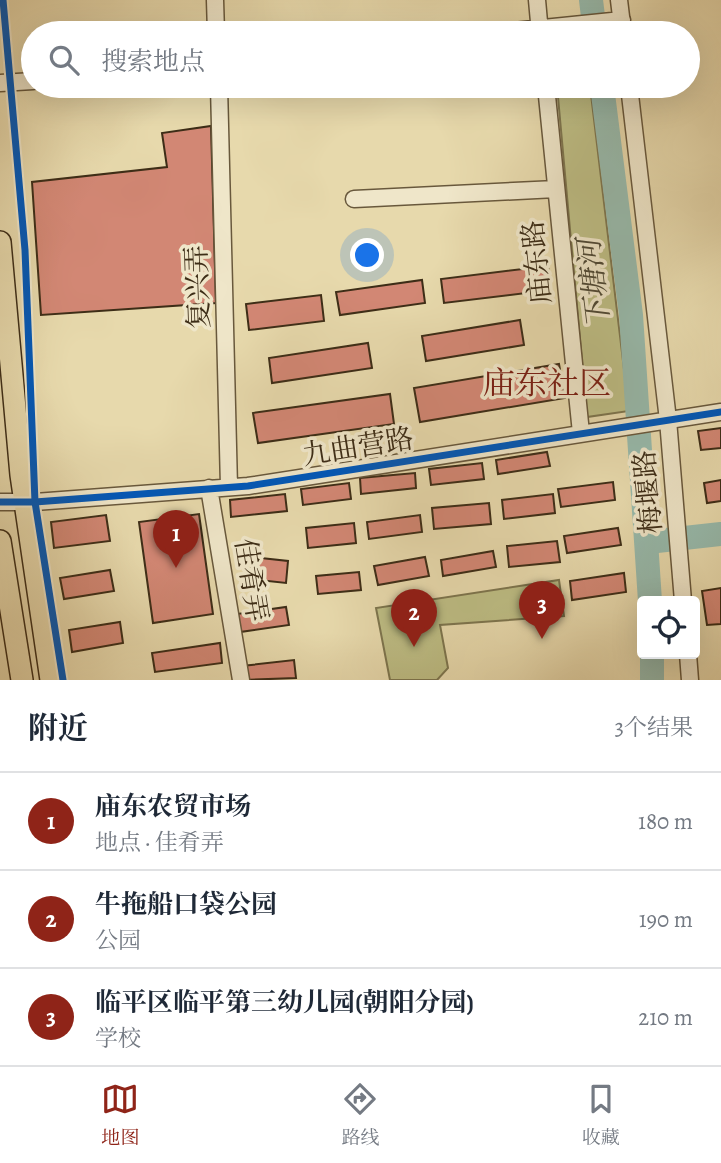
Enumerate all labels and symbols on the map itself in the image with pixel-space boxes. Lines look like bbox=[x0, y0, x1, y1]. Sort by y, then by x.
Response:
street label: 庙东路 bbox=[514, 218, 560, 306]
water label: 下塘河 bbox=[568, 232, 619, 331]
your location bbox=[350, 238, 384, 272]
street label: 复兴弄 bbox=[178, 244, 218, 330]
district label: 庙东社区 bbox=[483, 361, 611, 405]
street label: 九曲营路 bbox=[300, 419, 416, 475]
street label: 梅堰路 bbox=[625, 448, 671, 536]
pin: 1 bbox=[153, 510, 199, 568]
street label: 佳肴弄 bbox=[226, 536, 276, 624]
pin: 3 bbox=[519, 581, 565, 639]
pin: 2 bbox=[391, 589, 437, 647]

